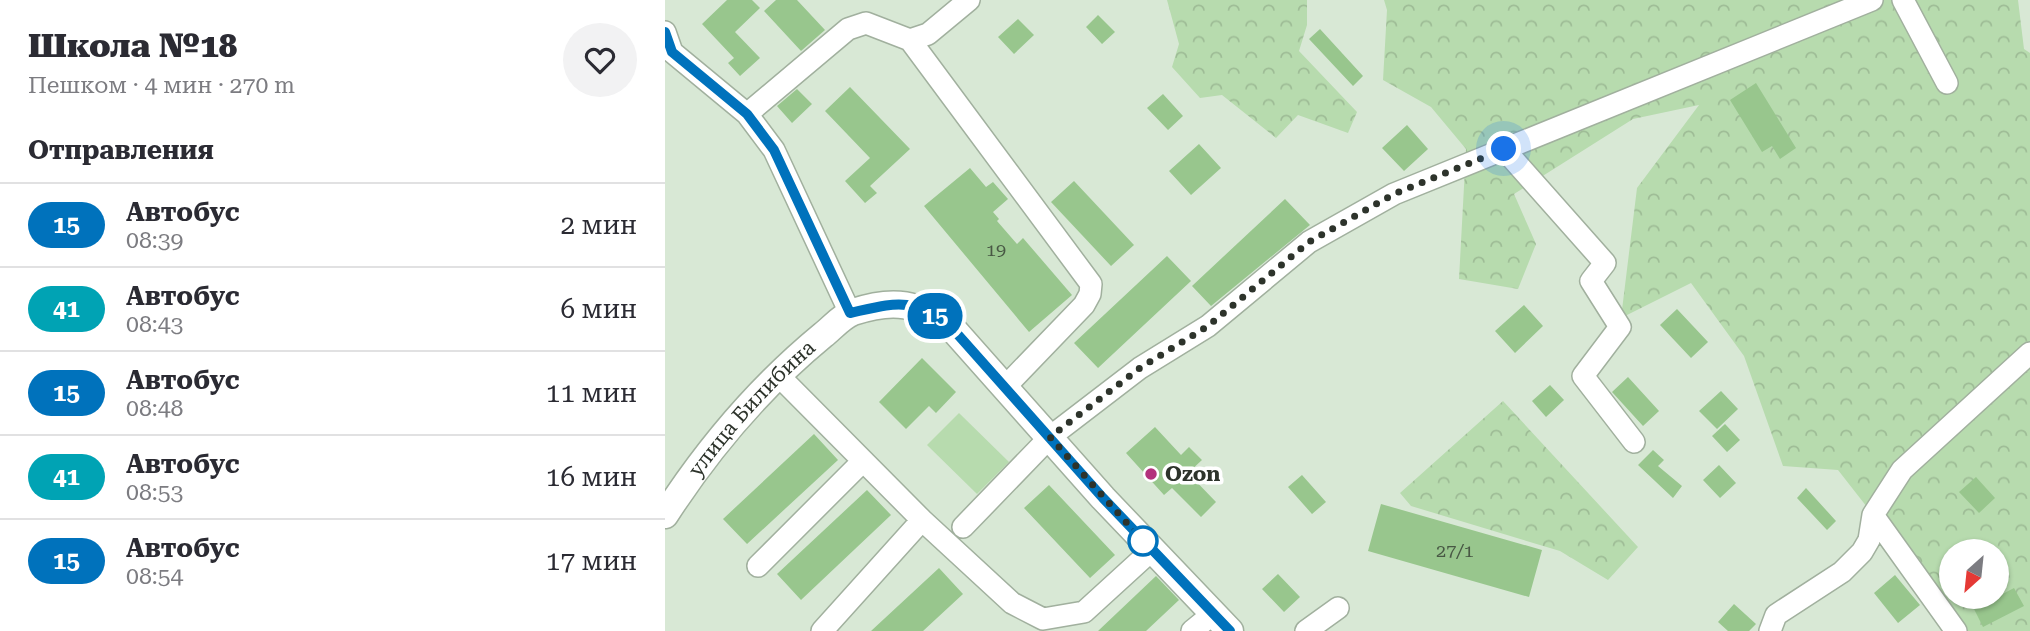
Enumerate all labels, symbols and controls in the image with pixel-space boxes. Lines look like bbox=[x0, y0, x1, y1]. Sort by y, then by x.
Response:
button: heart bbox=[563, 23, 637, 97]
text: Школа №18 bbox=[28, 26, 237, 65]
text: Пешком · 4 мин · 270 m bbox=[28, 72, 295, 99]
your location bbox=[1486, 131, 1521, 166]
text: Отправления bbox=[28, 135, 214, 165]
text: Автобус bbox=[126, 197, 240, 227]
text: 2 мин bbox=[560, 210, 637, 240]
text: 15 bbox=[53, 211, 80, 239]
text: 08:39 bbox=[126, 227, 183, 254]
house number: 19 bbox=[986, 239, 1006, 260]
text: Автобус bbox=[126, 281, 240, 311]
line badge: 15 bbox=[903, 293, 967, 339]
text: 6 мин bbox=[560, 294, 637, 324]
text: 41 bbox=[53, 295, 80, 323]
text: 15 bbox=[922, 302, 948, 330]
text: 08:43 bbox=[126, 311, 183, 338]
street label: улица Билибина bbox=[684, 335, 820, 481]
text: Автобус bbox=[126, 365, 240, 395]
text: 11 мин bbox=[546, 378, 637, 408]
text: 15 bbox=[53, 379, 80, 407]
text: 08:48 bbox=[126, 395, 183, 422]
text: Автобус bbox=[126, 449, 240, 479]
text: 16 мин bbox=[546, 462, 637, 492]
place label: Ozon bbox=[1165, 462, 1220, 486]
text: 41 bbox=[53, 463, 80, 491]
marker: Ozon bbox=[1143, 466, 1159, 482]
text: 08:53 bbox=[126, 479, 183, 506]
unlabelled marker bbox=[1128, 526, 1158, 556]
text: Автобус bbox=[126, 533, 240, 563]
north arrow bbox=[1939, 539, 2009, 609]
map controls bbox=[1939, 539, 2009, 609]
house number: 27/1 bbox=[1436, 540, 1474, 561]
text: 17 мин bbox=[546, 546, 637, 576]
text: 15 bbox=[53, 547, 80, 575]
text: 08:54 bbox=[126, 563, 183, 590]

